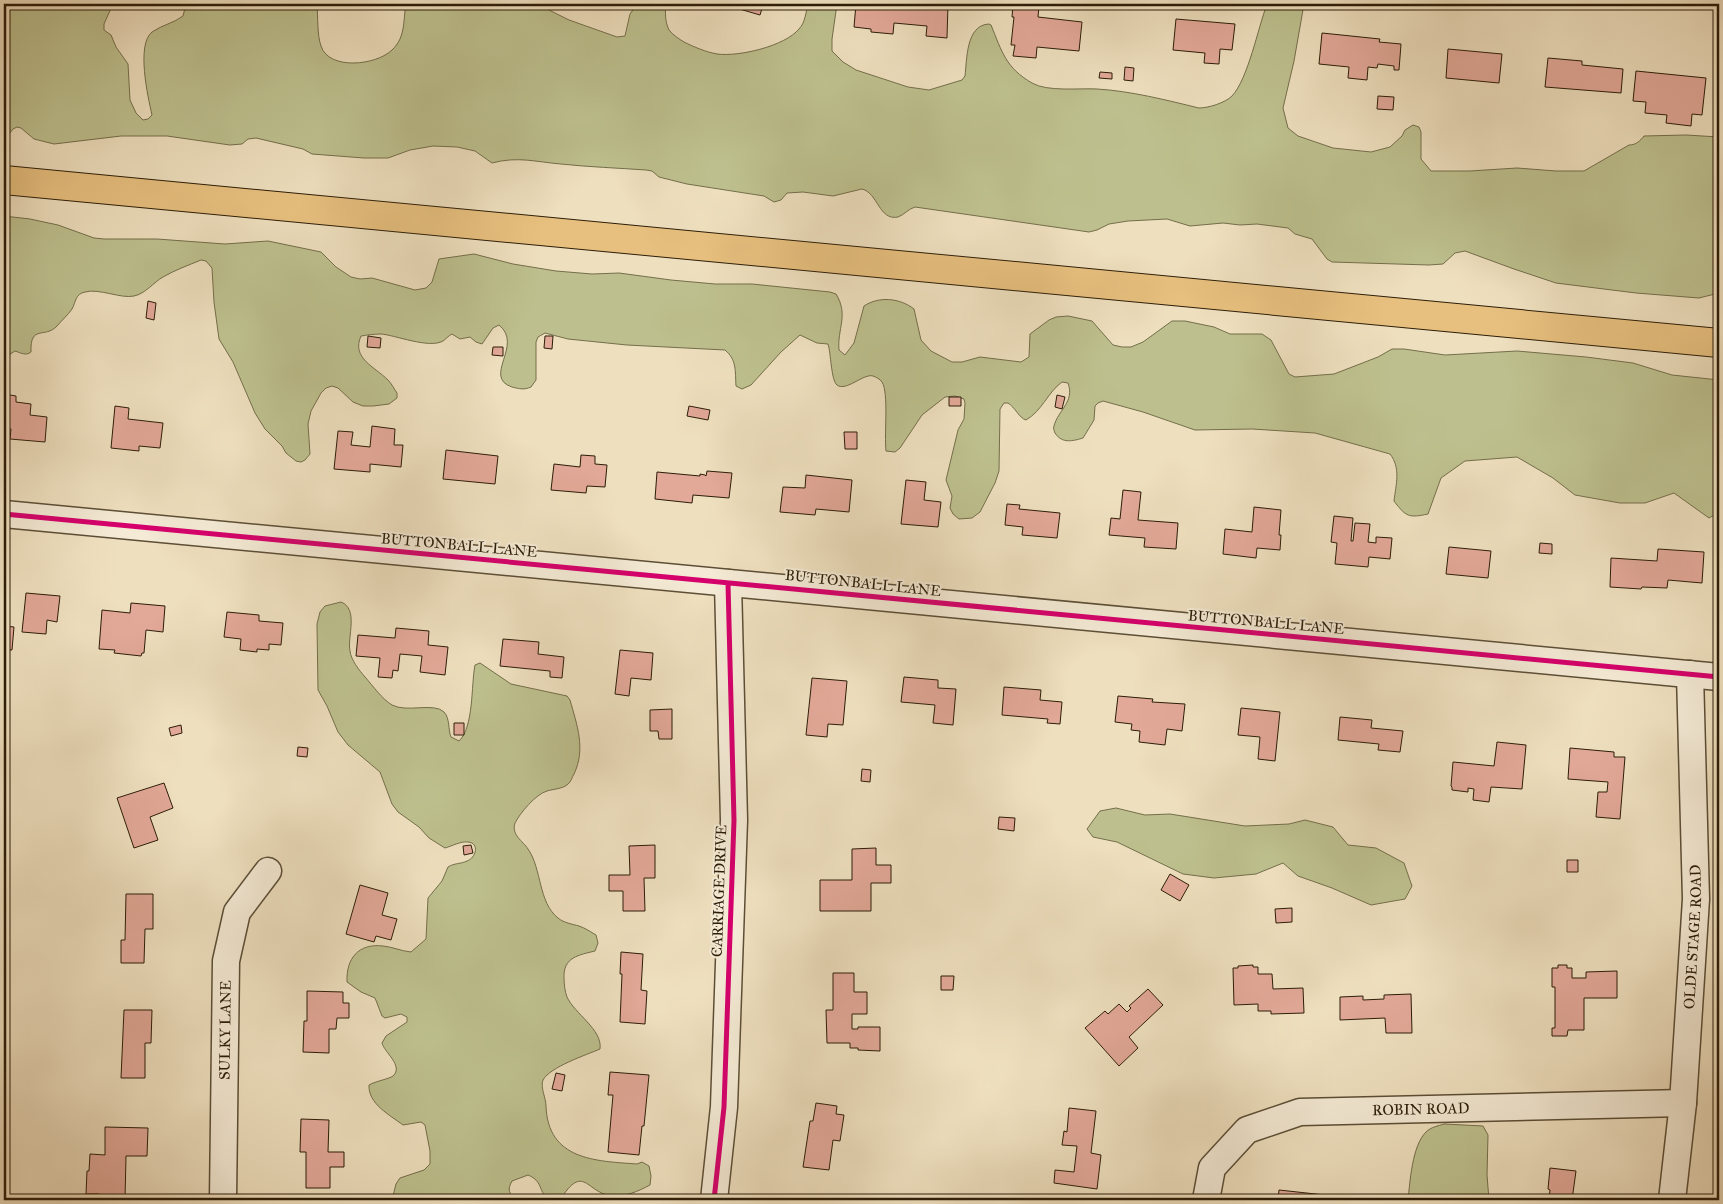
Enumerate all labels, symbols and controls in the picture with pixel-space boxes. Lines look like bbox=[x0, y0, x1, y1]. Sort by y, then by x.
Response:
street label: BUTTONBALL LANE bbox=[380, 529, 538, 561]
street label: BUTTONBALL LANE bbox=[784, 566, 942, 600]
street label: BUTTONBALL LANE bbox=[1187, 606, 1345, 638]
street label: CARRIAGE DRIVE bbox=[708, 824, 730, 957]
street label: OLDE STAGE ROAD bbox=[1680, 864, 1705, 1010]
street label: SULKY LANE bbox=[216, 980, 235, 1080]
street label: ROBIN ROAD bbox=[1372, 1099, 1470, 1119]

